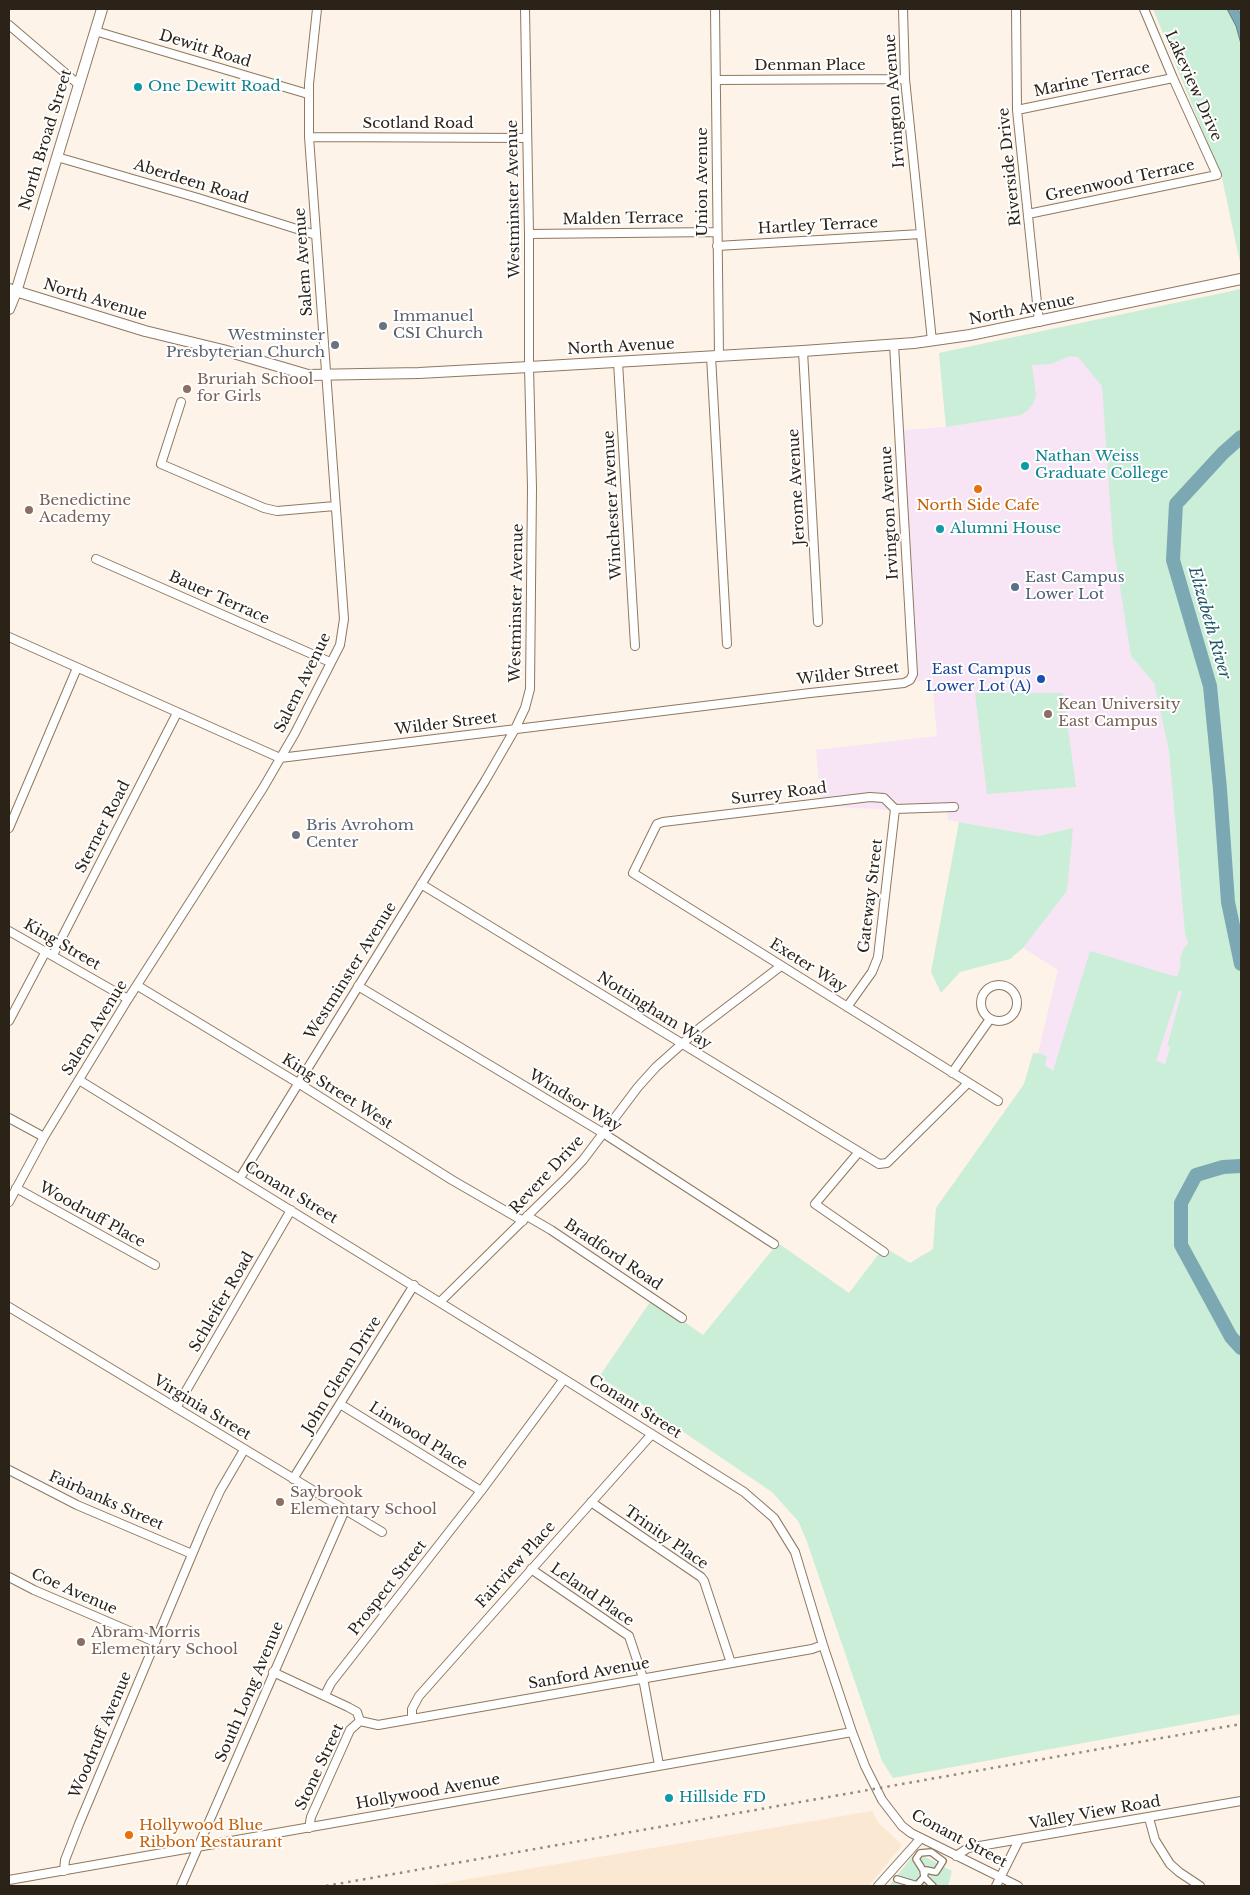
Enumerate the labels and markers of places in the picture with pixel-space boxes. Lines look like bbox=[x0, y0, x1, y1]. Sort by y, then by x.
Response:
place label: One Dewitt Road bbox=[148, 78, 281, 96]
marker: One Dewitt Road bbox=[132, 81, 144, 93]
place label: Immanuel CSI Church bbox=[393, 308, 483, 343]
marker: Immanuel CSI Church bbox=[377, 320, 389, 332]
place label: Westminster Presbyterian Church bbox=[166, 327, 325, 362]
marker: Westminster Presbyterian Church bbox=[329, 339, 341, 351]
place label: Bruriah School for Girls bbox=[197, 371, 313, 406]
marker: Bruriah School for Girls bbox=[181, 383, 193, 395]
place label: Nathan Weiss Graduate College bbox=[1035, 448, 1168, 483]
marker: Nathan Weiss Graduate College bbox=[1019, 460, 1031, 472]
marker: North Side Cafe bbox=[972, 483, 984, 495]
place label: Benedictine Academy bbox=[39, 492, 131, 527]
place label: North Side Cafe bbox=[916, 497, 1040, 515]
marker: Benedictine Academy bbox=[23, 504, 35, 516]
place label: Alumni House bbox=[950, 520, 1061, 538]
marker: Alumni House bbox=[934, 523, 946, 535]
place label: East Campus Lower Lot bbox=[1025, 569, 1124, 604]
marker: East Campus Lower Lot bbox=[1009, 581, 1021, 593]
place label: East Campus Lower Lot (A) bbox=[926, 661, 1031, 696]
marker: East Campus Lower Lot (A) bbox=[1035, 673, 1047, 685]
place label: Kean University East Campus bbox=[1058, 696, 1180, 731]
marker: Kean University East Campus bbox=[1042, 708, 1054, 720]
place label: Bris Avrohom Center bbox=[306, 817, 414, 852]
marker: Bris Avrohom Center bbox=[290, 829, 302, 841]
place label: Saybrook Elementary School bbox=[290, 1484, 437, 1519]
marker: Saybrook Elementary School bbox=[274, 1496, 286, 1508]
place label: Abram Morris Elementary School bbox=[91, 1624, 238, 1659]
marker: Abram Morris Elementary School bbox=[75, 1636, 87, 1648]
place label: Hillside FD bbox=[679, 1789, 766, 1807]
marker: Hillside FD bbox=[663, 1792, 675, 1804]
place label: Hollywood Blue Ribbon Restaurant bbox=[139, 1817, 283, 1852]
marker: Hollywood Blue Ribbon Restaurant bbox=[123, 1829, 135, 1841]

